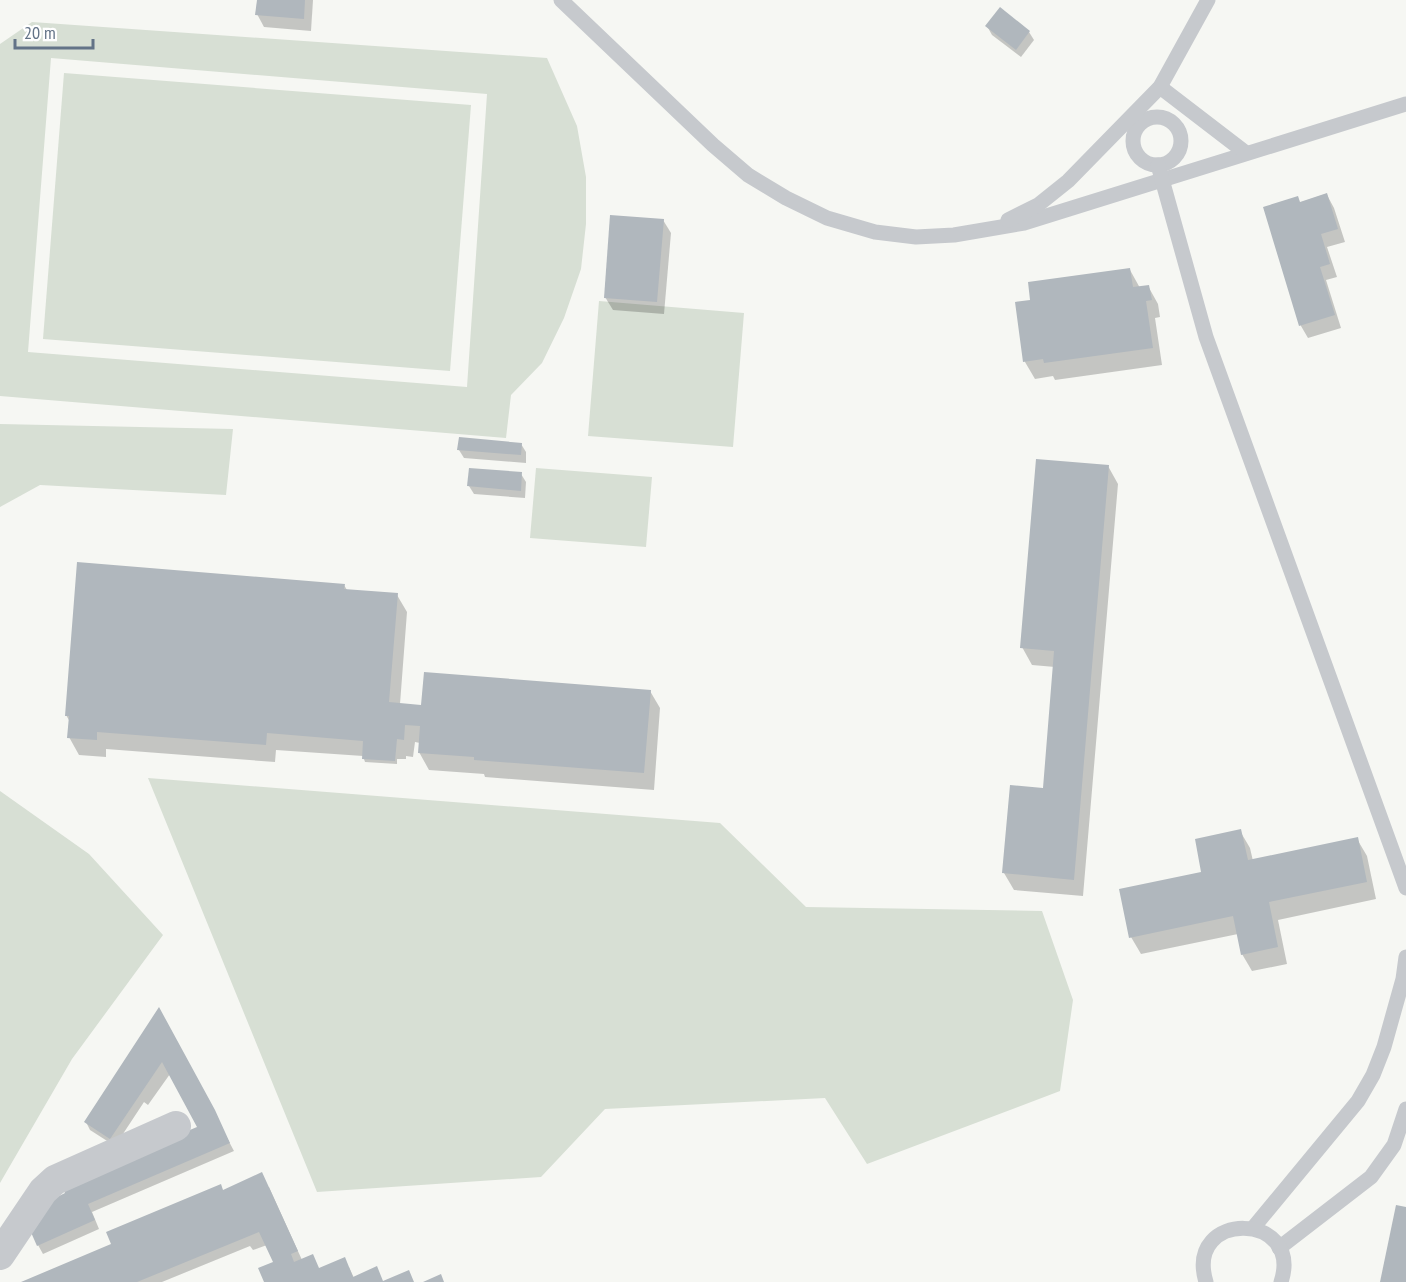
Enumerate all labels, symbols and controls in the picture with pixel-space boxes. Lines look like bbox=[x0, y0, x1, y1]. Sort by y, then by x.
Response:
scale bar bbox=[15, 12, 93, 50]
text: 20 m bbox=[24, 21, 56, 44]

